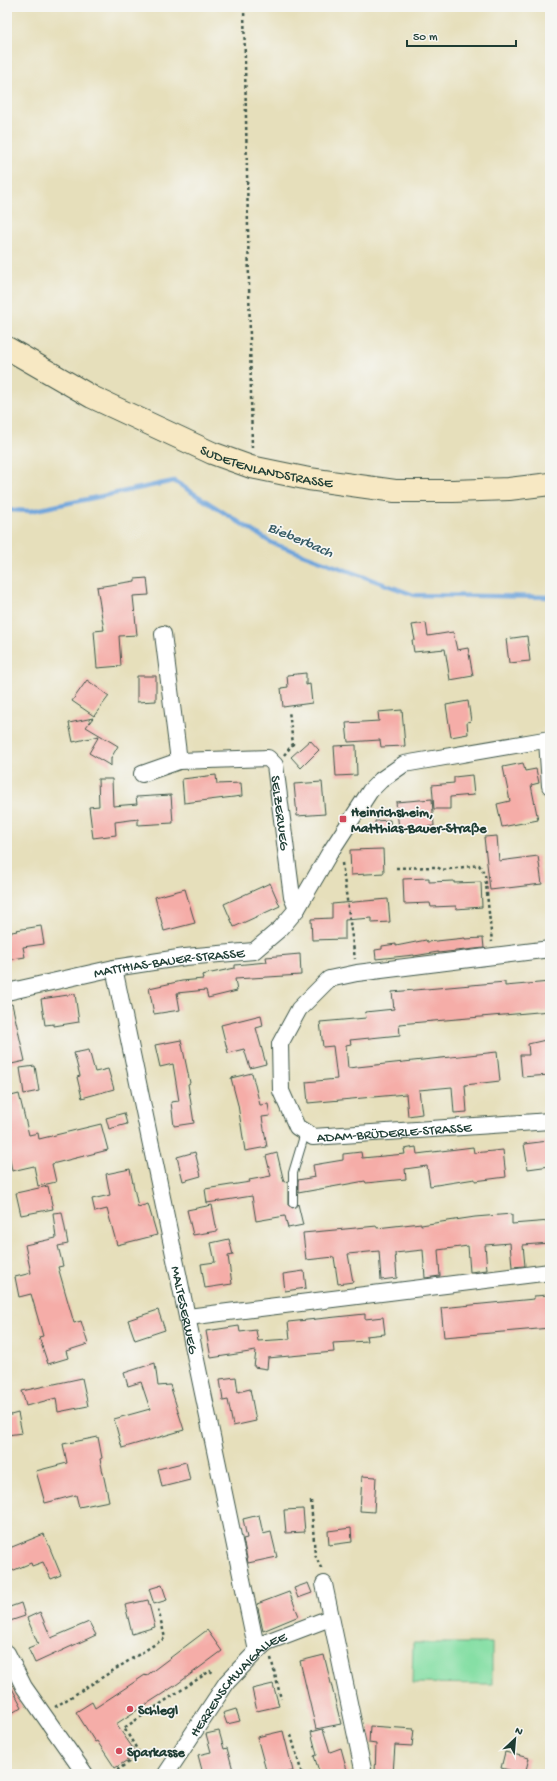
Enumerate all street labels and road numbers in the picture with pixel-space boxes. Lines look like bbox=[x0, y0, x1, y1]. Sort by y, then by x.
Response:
street label: SUDETENLANDSTRASSE bbox=[197, 443, 335, 493]
street label: SELZERWEG bbox=[265, 775, 292, 852]
street label: MATTHIAS-BAUER-STRASSE bbox=[92, 946, 247, 983]
street label: ADAM-BRÜDERLE-STRASSE bbox=[316, 1120, 474, 1148]
street label: MALTESERWEG bbox=[166, 1265, 201, 1357]
street label: HERRENSCHWAIGALLEE bbox=[187, 1629, 291, 1741]

